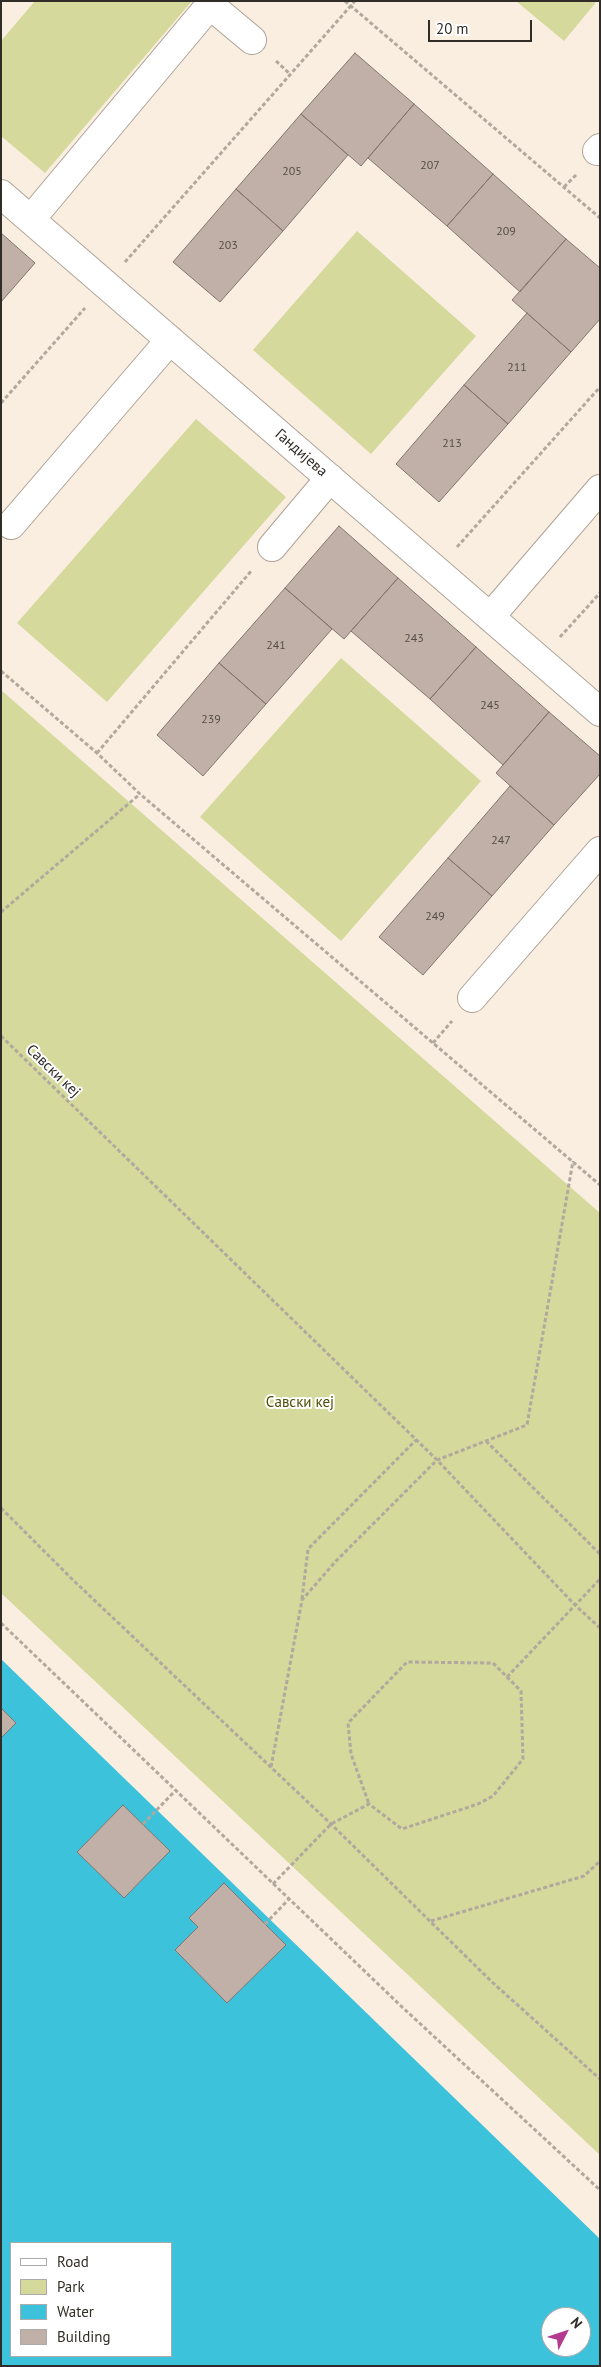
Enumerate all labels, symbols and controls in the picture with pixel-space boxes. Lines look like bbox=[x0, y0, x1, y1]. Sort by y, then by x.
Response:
scale bar bbox=[431, 10, 535, 42]
text: 20 m bbox=[436, 19, 469, 38]
house number: 207 bbox=[420, 159, 440, 173]
house number: 205 bbox=[282, 165, 302, 179]
house number: 209 bbox=[496, 225, 516, 239]
house number: 203 bbox=[218, 239, 238, 253]
house number: 211 bbox=[507, 361, 527, 375]
street label: Гандијева bbox=[271, 425, 331, 481]
house number: 213 bbox=[442, 437, 462, 451]
house number: 243 bbox=[404, 632, 424, 646]
house number: 241 bbox=[266, 639, 286, 653]
house number: 245 bbox=[480, 699, 500, 713]
house number: 239 bbox=[201, 713, 221, 727]
house number: 247 bbox=[491, 834, 511, 848]
house number: 249 bbox=[425, 910, 445, 924]
street label: Савски кеј bbox=[22, 1041, 84, 1101]
park label: Савски кеј bbox=[266, 1394, 334, 1412]
legend bbox=[10, 2242, 172, 2357]
text: Road bbox=[57, 2252, 89, 2271]
text: Park bbox=[57, 2277, 85, 2296]
text: Water bbox=[57, 2302, 94, 2321]
north arrow bbox=[541, 2307, 591, 2357]
text: N bbox=[567, 2313, 586, 2332]
text: Building bbox=[57, 2327, 111, 2346]

